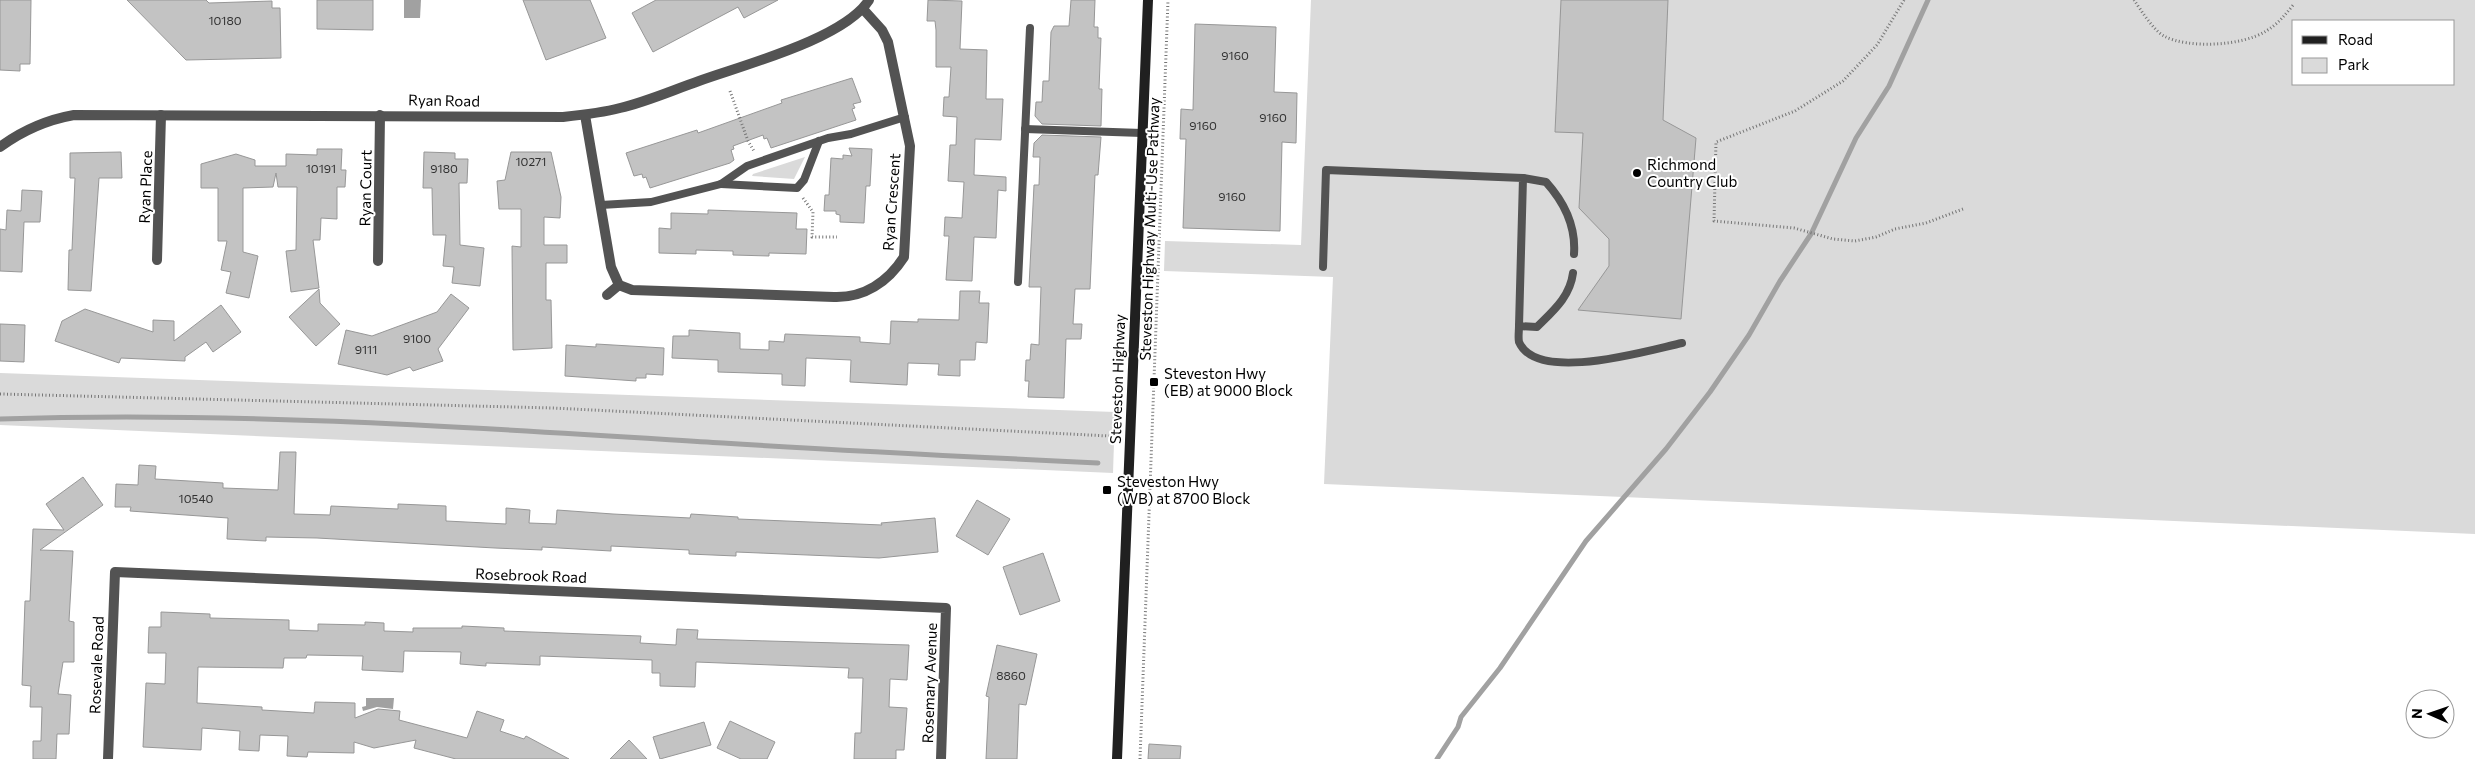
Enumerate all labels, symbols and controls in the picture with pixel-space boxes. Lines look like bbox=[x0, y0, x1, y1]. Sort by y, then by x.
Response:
house number: 10180 bbox=[208, 13, 242, 27]
legend bbox=[2292, 20, 2455, 85]
text: Road bbox=[2338, 30, 2373, 48]
house number: 9160 bbox=[1221, 48, 1249, 62]
text: Park bbox=[2338, 55, 2369, 73]
street label: Ryan Road bbox=[408, 90, 480, 110]
street label: Steveston Highway Multi-Use Pathway bbox=[1135, 97, 1163, 361]
house number: 9160 bbox=[1259, 110, 1287, 124]
house number: 9160 bbox=[1189, 118, 1217, 132]
street label: Ryan Place bbox=[135, 150, 155, 224]
street label: Ryan Court bbox=[355, 150, 375, 226]
street label: Ryan Crescent bbox=[879, 153, 903, 251]
house number: 10271 bbox=[515, 154, 547, 168]
place label: Richmond Country Club bbox=[1647, 155, 1737, 190]
house number: 10191 bbox=[306, 161, 336, 175]
house number: 9180 bbox=[430, 161, 458, 175]
marker: Richmond Country Club bbox=[1631, 167, 1643, 179]
house number: 9160 bbox=[1218, 189, 1246, 203]
street label: Steveston Highway bbox=[1106, 314, 1128, 444]
house number: 9100 bbox=[403, 331, 431, 345]
house number: 9111 bbox=[355, 342, 377, 356]
place label: Steveston Hwy (EB) at 9000 Block bbox=[1164, 364, 1293, 399]
marker: Steveston Hwy (EB) at 9000 Block bbox=[1148, 376, 1160, 388]
place label: Steveston Hwy (WB) at 8700 Block bbox=[1117, 472, 1250, 507]
marker: Steveston Hwy (WB) at 8700 Block bbox=[1101, 484, 1113, 496]
house number: 10540 bbox=[179, 491, 214, 505]
street label: Rosebrook Road bbox=[475, 564, 587, 586]
street label: Rosevale Road bbox=[85, 616, 107, 714]
street label: Rosemary Avenue bbox=[918, 622, 940, 744]
house number: 8860 bbox=[996, 668, 1026, 682]
north arrow bbox=[2405, 689, 2455, 739]
text: N bbox=[2408, 708, 2425, 719]

